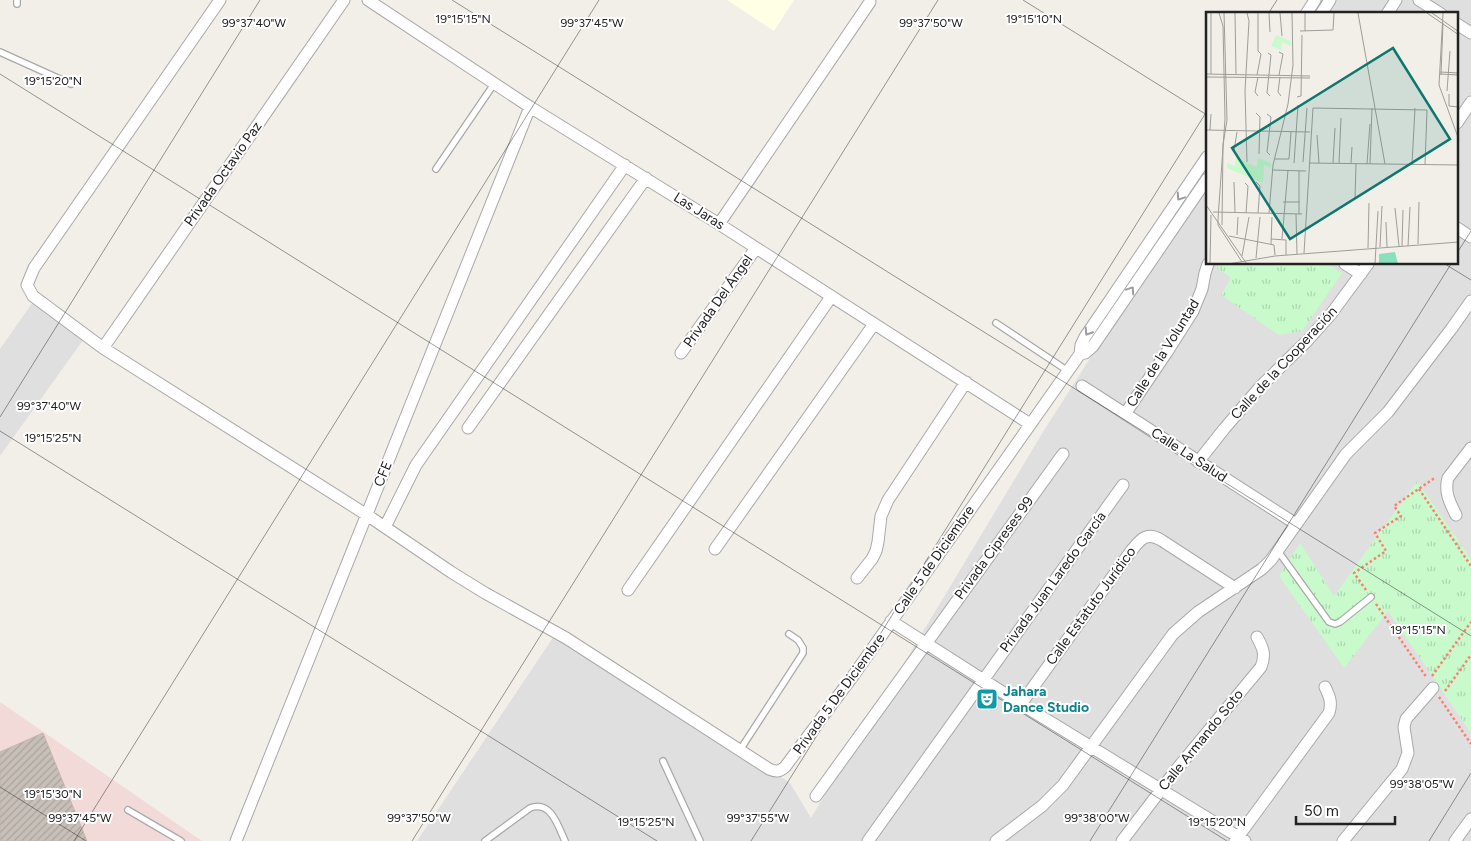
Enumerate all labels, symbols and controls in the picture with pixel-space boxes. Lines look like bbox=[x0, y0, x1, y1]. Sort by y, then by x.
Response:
text: 19°15'15"N bbox=[435, 12, 491, 26]
text: 19°15'10"N bbox=[1006, 12, 1062, 26]
inset map bbox=[1206, 12, 1458, 265]
text: 99°37'40"W bbox=[222, 16, 286, 30]
text: 99°37'45"W bbox=[560, 16, 624, 30]
text: 99°37'50"W bbox=[899, 16, 963, 30]
text: 19°15'20"N bbox=[24, 74, 82, 88]
street label: Privada Octavio Paz bbox=[181, 118, 266, 230]
street label: Las Jaras bbox=[670, 189, 728, 233]
one-way arrow bbox=[1177, 192, 1186, 201]
street label: Privada Del Ángel bbox=[680, 251, 756, 351]
one-way arrow bbox=[1125, 286, 1134, 296]
street label: Calle de la Voluntad bbox=[1123, 296, 1203, 410]
street label: Calle de la Cooperación bbox=[1227, 303, 1341, 423]
one-way arrow bbox=[1085, 327, 1095, 336]
text: 99°37'40"W bbox=[17, 399, 81, 413]
street label: Calle La Salud bbox=[1148, 424, 1230, 486]
text: 19°15'25"N bbox=[24, 431, 82, 445]
street label: CFE bbox=[370, 459, 396, 489]
street label: Privada Cipreses 99 bbox=[951, 493, 1037, 603]
street label: Calle 5 de Diciembre bbox=[890, 502, 978, 618]
street label: Privada Juan Laredo García bbox=[996, 508, 1110, 656]
street label: Calle Estatuto Jurídico bbox=[1042, 544, 1140, 668]
text: 19°15'15"N bbox=[1390, 623, 1446, 637]
street label: Privada 5 De Diciembre bbox=[789, 630, 889, 758]
place label: Jahara Dance Studio bbox=[1003, 683, 1089, 716]
street label: Calle Armando Soto bbox=[1155, 686, 1247, 794]
theatre icon: Jahara Dance Studio bbox=[975, 687, 999, 711]
text: 99°38'05"W bbox=[1390, 777, 1455, 791]
text: 19°15'30"N bbox=[24, 787, 82, 801]
scale bar bbox=[1296, 794, 1395, 826]
text: 50 m bbox=[1304, 802, 1339, 820]
text: 99°37'45"W bbox=[48, 811, 112, 825]
text: 99°37'50"W bbox=[387, 811, 451, 825]
text: 99°37'55"W bbox=[727, 811, 790, 825]
text: 99°38'00"W bbox=[1064, 811, 1130, 825]
text: 19°15'25"N bbox=[617, 815, 675, 829]
text: 19°15'20"N bbox=[1188, 815, 1246, 829]

